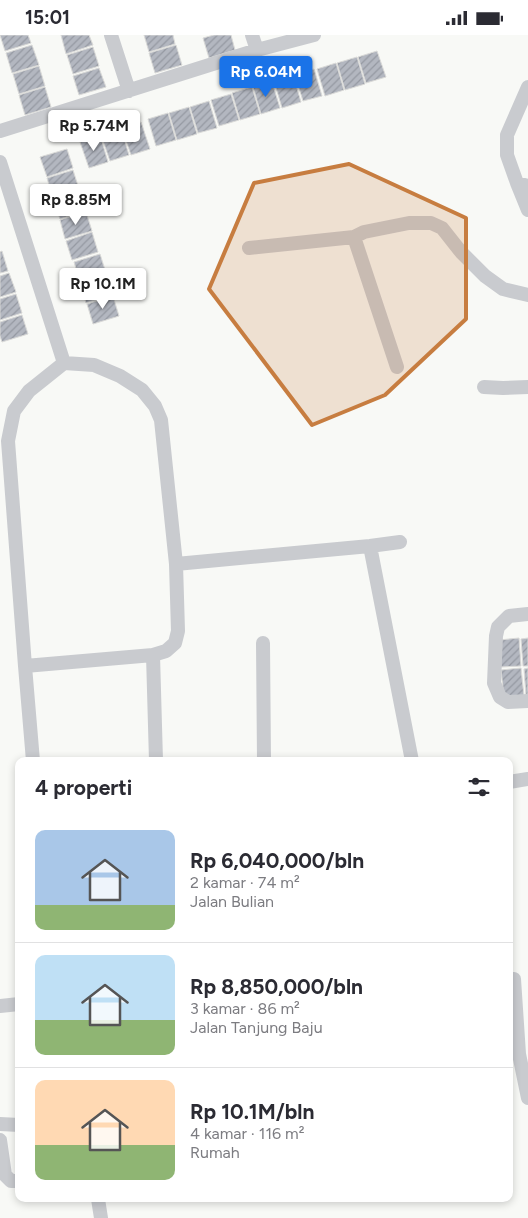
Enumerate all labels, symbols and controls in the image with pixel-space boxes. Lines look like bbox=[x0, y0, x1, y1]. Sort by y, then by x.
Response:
text: 15:01 bbox=[25, 6, 70, 29]
pin: Rp 6.04M bbox=[214, 55, 318, 98]
text: Rp 6.04M bbox=[230, 62, 302, 81]
pin: Rp 5.74M bbox=[42, 109, 146, 152]
text: Rp 5.74M bbox=[59, 116, 129, 135]
pin: Rp 8.85M bbox=[24, 183, 128, 226]
text: Rp 8.85M bbox=[41, 190, 111, 209]
pin: Rp 10.1M bbox=[51, 267, 155, 310]
text: Rp 10.1M bbox=[70, 274, 136, 293]
icon: filters bbox=[465, 773, 493, 801]
text: 4 properti bbox=[35, 775, 132, 800]
text: Rp 6,040,000/bln bbox=[190, 848, 364, 873]
icon: home bbox=[75, 850, 135, 910]
text: 2 kamar · 74 m² bbox=[190, 873, 300, 892]
text: Jalan Bulian bbox=[190, 892, 274, 911]
text: Rp 8,850,000/bln bbox=[190, 974, 363, 999]
icon: home bbox=[75, 975, 135, 1035]
text: 3 kamar · 86 m² bbox=[190, 999, 300, 1018]
text: Jalan Tanjung Baju bbox=[190, 1018, 323, 1037]
text: Rp 10.1M/bln bbox=[190, 1099, 314, 1124]
icon: home bbox=[75, 1100, 135, 1160]
text: 4 kamar · 116 m² bbox=[190, 1124, 304, 1143]
text: Rumah bbox=[190, 1143, 240, 1162]

